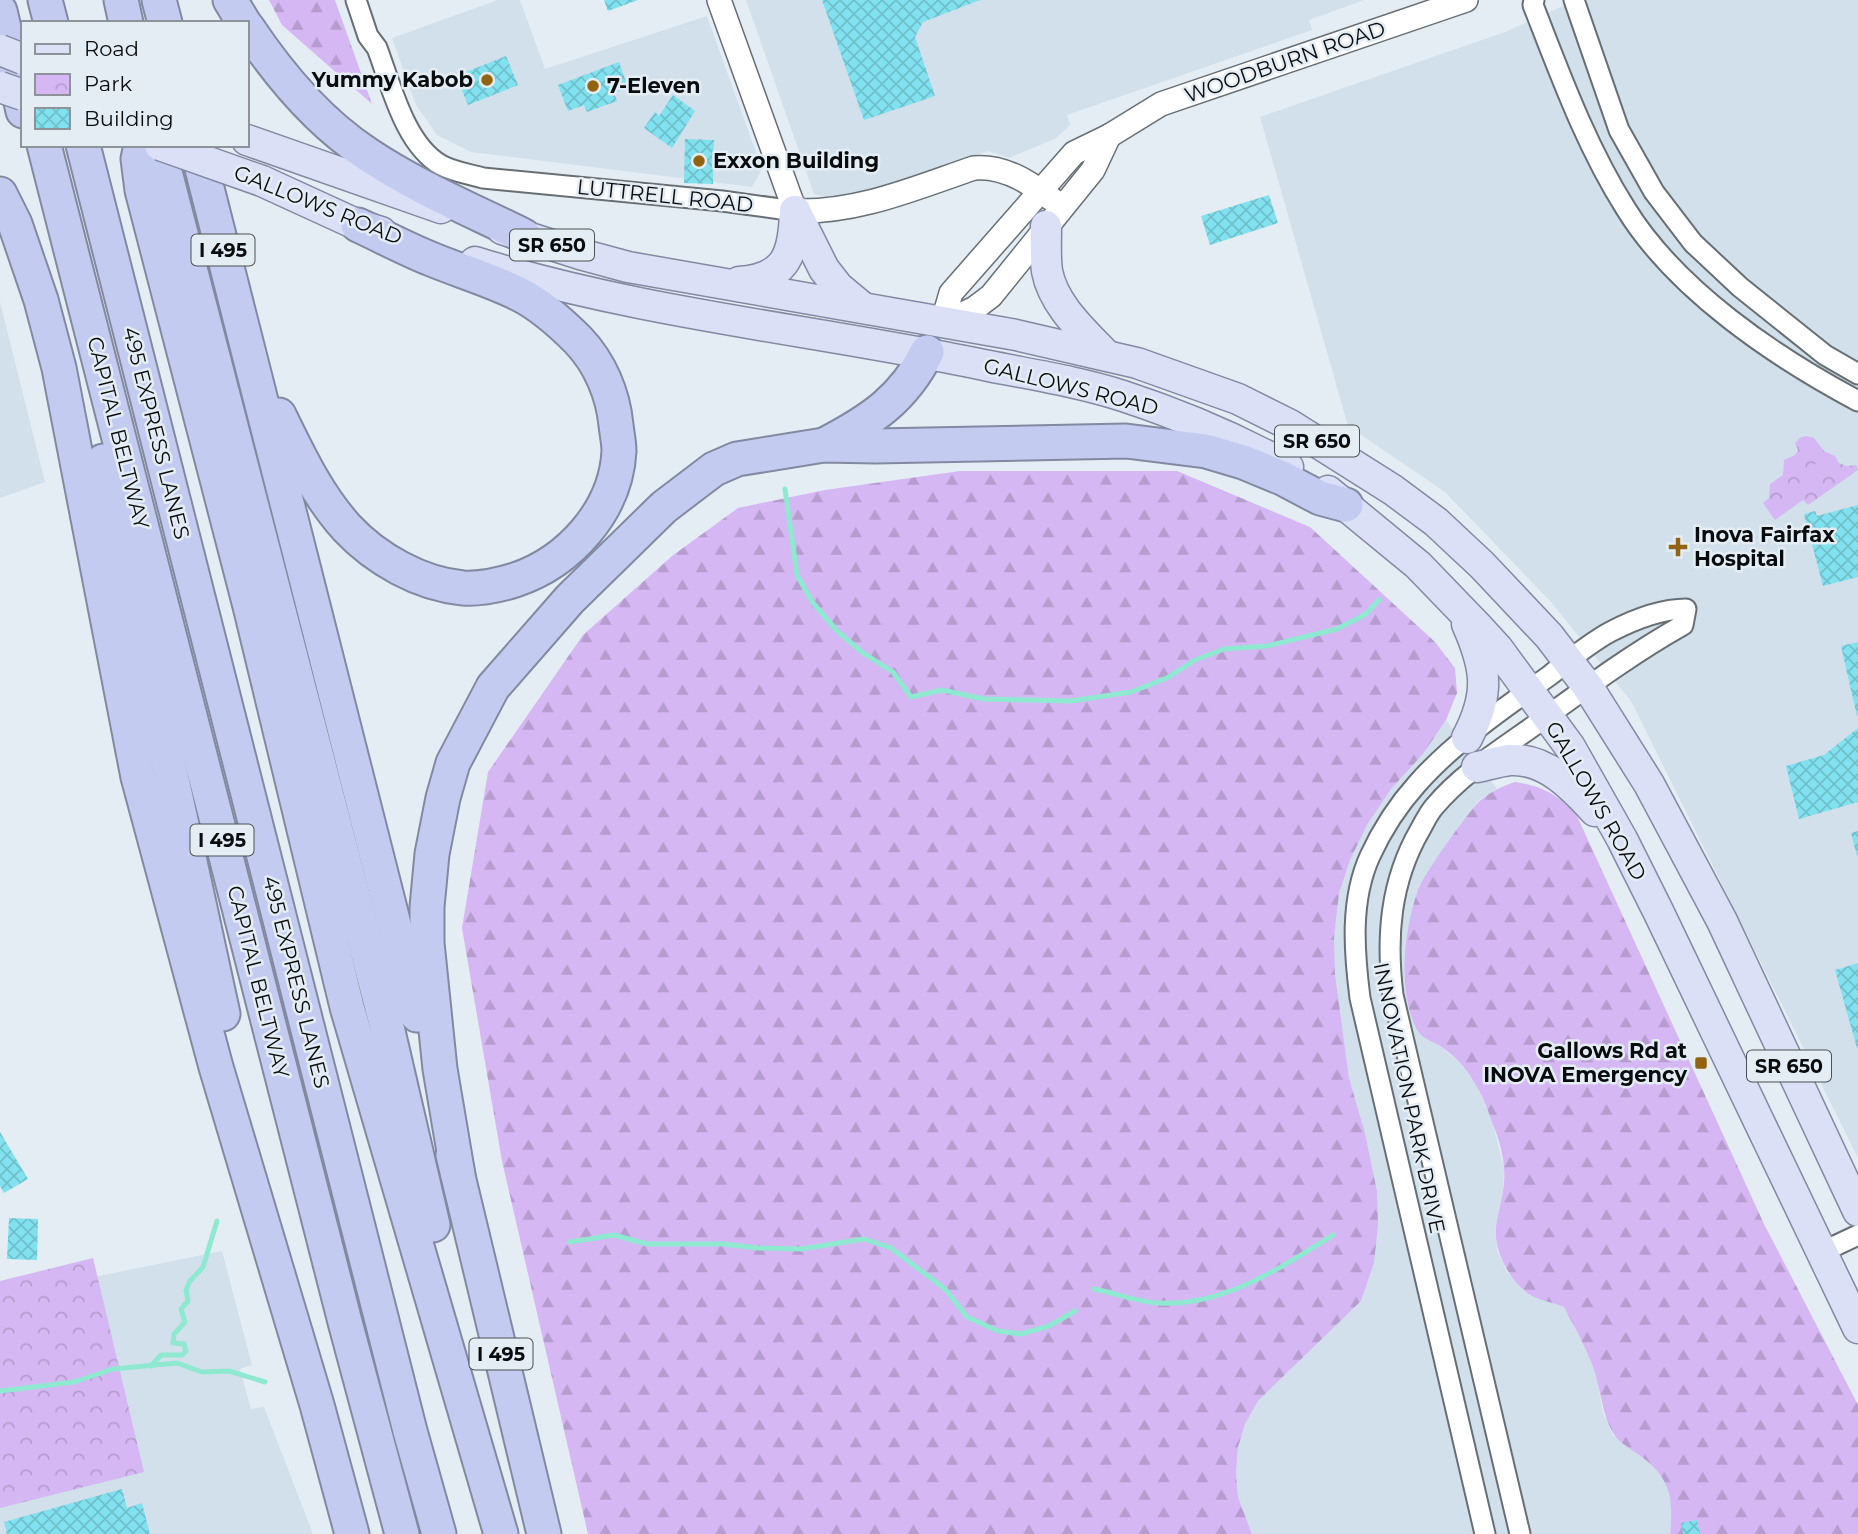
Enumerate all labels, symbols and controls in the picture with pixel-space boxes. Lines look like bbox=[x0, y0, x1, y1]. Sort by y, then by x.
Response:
street label: WOODBURN ROAD bbox=[1181, 15, 1389, 108]
legend bbox=[21, 21, 248, 147]
text: Road bbox=[84, 36, 139, 61]
place label: Yummy Kabob bbox=[311, 67, 473, 92]
text: Park bbox=[84, 71, 132, 96]
marker: Yummy Kabob bbox=[479, 72, 495, 88]
place label: 7-Eleven bbox=[607, 73, 701, 98]
marker: 7-Eleven bbox=[585, 78, 601, 94]
text: Building bbox=[84, 106, 174, 131]
place label: Exxon Building bbox=[713, 148, 879, 173]
marker: Exxon Building bbox=[691, 153, 707, 169]
street label: GALLOWS ROAD bbox=[230, 159, 406, 250]
street label: LUTTRELL ROAD bbox=[576, 174, 754, 217]
road number: SR 650 bbox=[510, 230, 594, 260]
road number: I 495 bbox=[192, 234, 255, 266]
street label: 495 EXPRESS LANES bbox=[118, 324, 195, 542]
street label: CAPITAL BELTWAY bbox=[82, 334, 155, 532]
street label: GALLOWS ROAD bbox=[981, 353, 1161, 420]
road number: SR 650 bbox=[1275, 426, 1359, 456]
place label: Inova Fairfax Hospital bbox=[1694, 522, 1835, 571]
marker: Inova Fairfax Hospital bbox=[1668, 537, 1688, 557]
street label: GALLOWS ROAD bbox=[1541, 717, 1652, 885]
road number: I 495 bbox=[190, 824, 254, 856]
street label: 495 EXPRESS LANES bbox=[258, 873, 335, 1091]
street label: CAPITAL BELTWAY bbox=[222, 883, 295, 1081]
street label: INNOVATION PARK DRIVE bbox=[1369, 960, 1450, 1236]
place label: Gallows Rd at INOVA Emergency bbox=[1483, 1038, 1687, 1087]
road number: SR 650 bbox=[1747, 1050, 1831, 1082]
marker: Gallows Rd at INOVA Emergency bbox=[1693, 1055, 1709, 1071]
road number: I 495 bbox=[470, 1338, 532, 1370]

